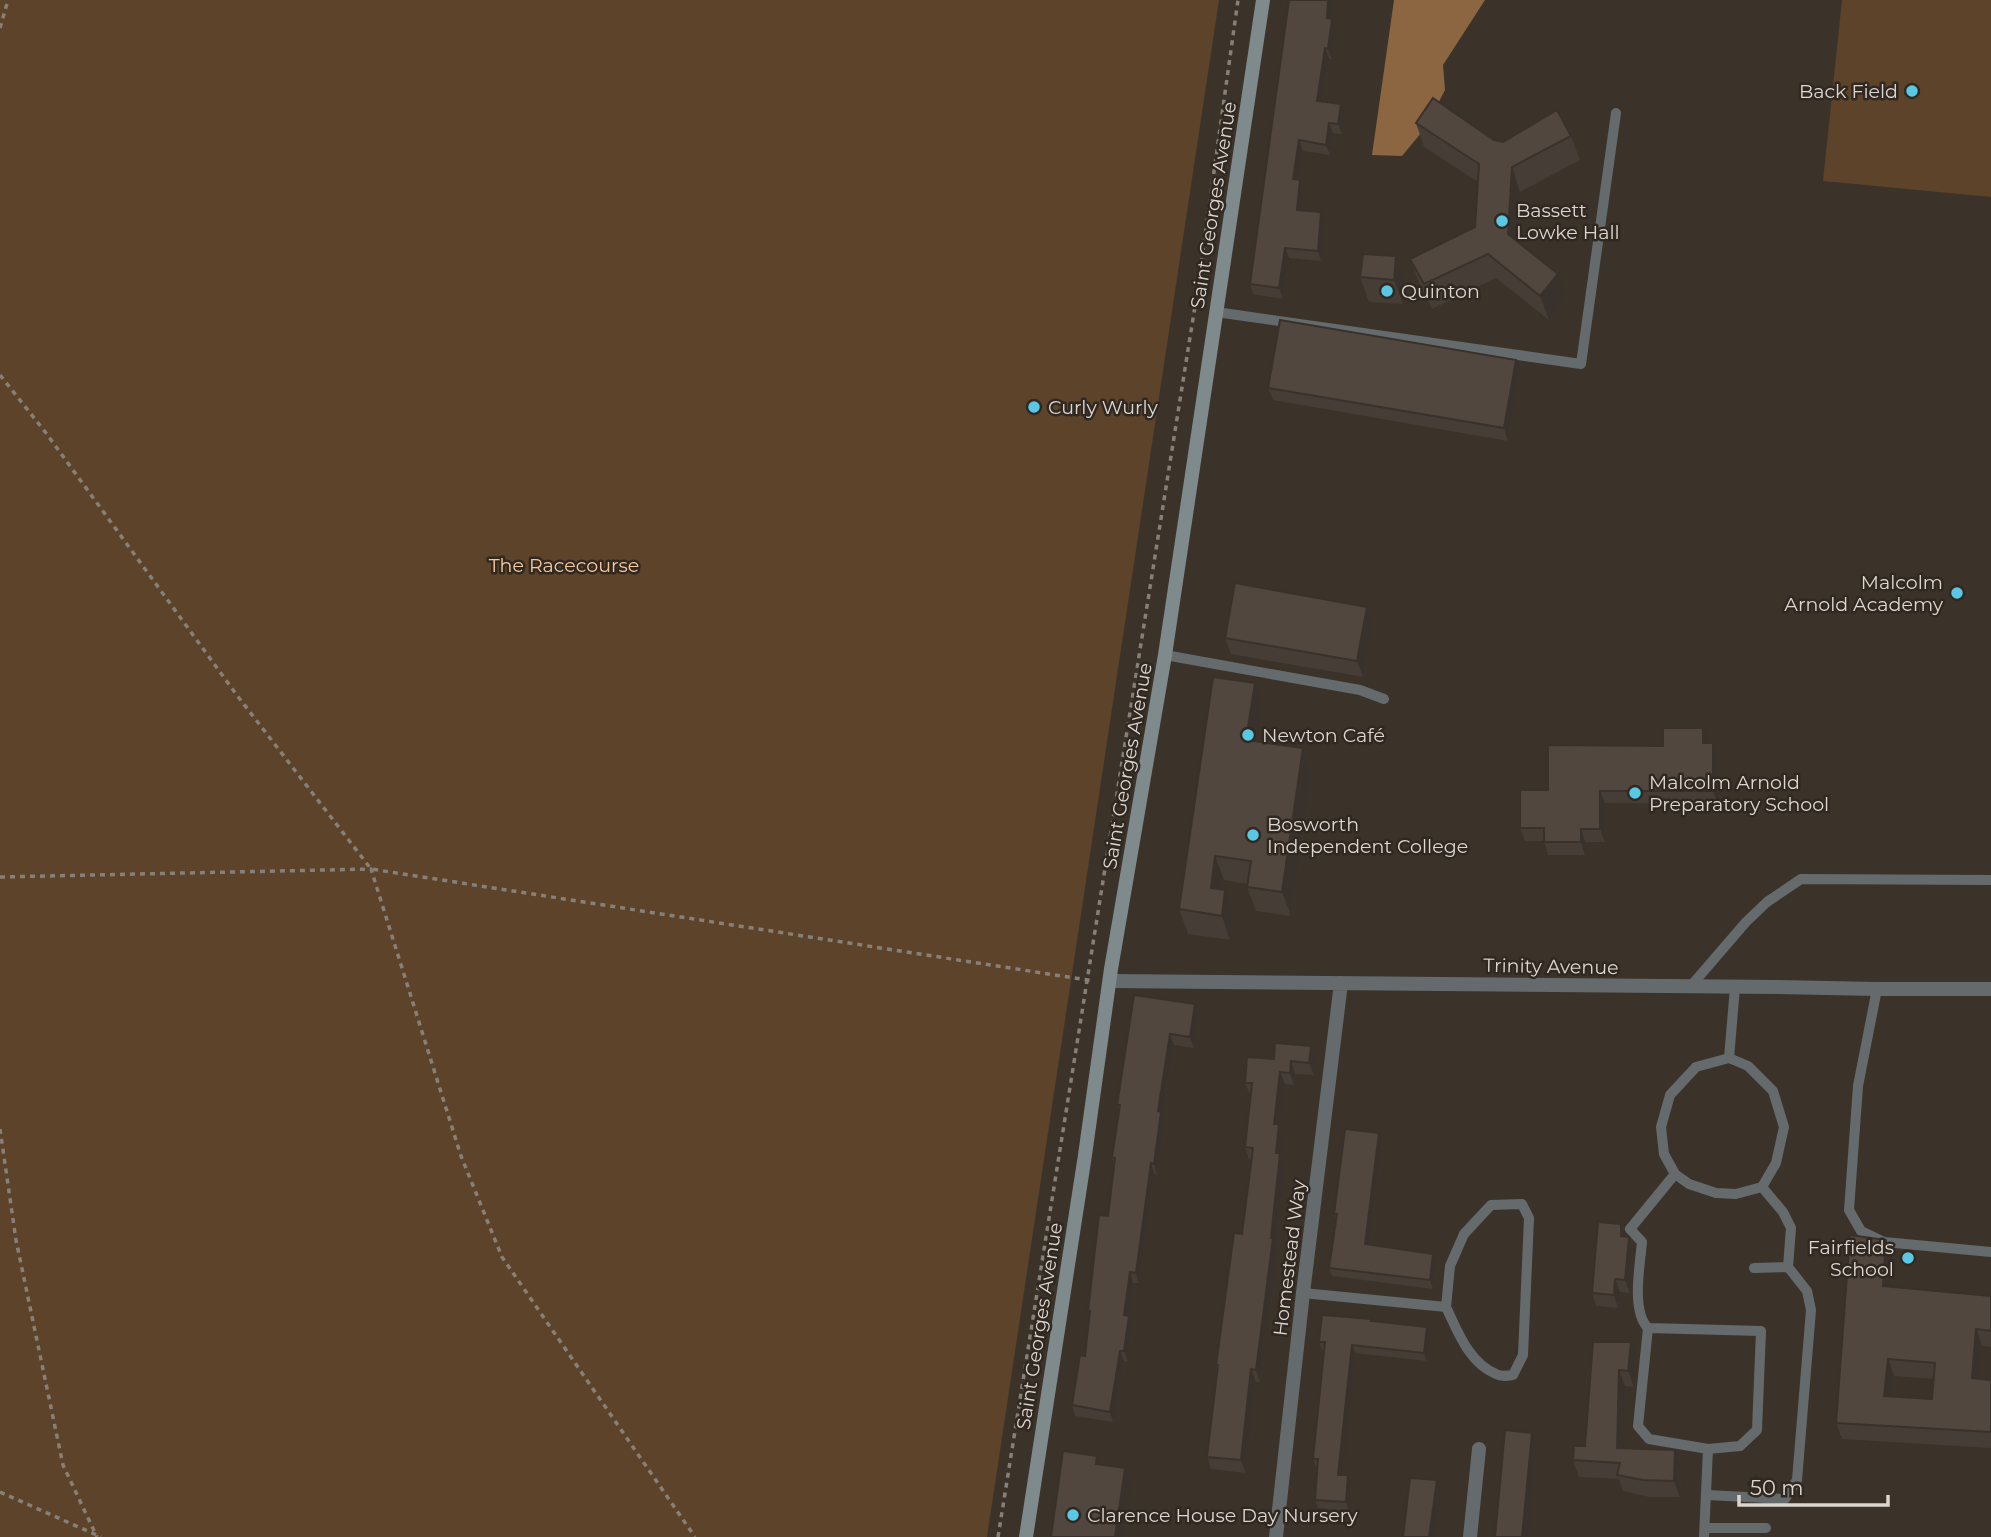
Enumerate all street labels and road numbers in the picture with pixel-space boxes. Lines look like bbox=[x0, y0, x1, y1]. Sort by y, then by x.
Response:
street label: Saint Georges Avenue bbox=[1186, 100, 1241, 310]
street label: Saint Georges Avenue bbox=[1098, 661, 1157, 871]
street label: Trinity Avenue bbox=[1483, 954, 1619, 979]
street label: Homestead Way bbox=[1269, 1178, 1311, 1337]
street label: Saint Georges Avenue bbox=[1012, 1221, 1067, 1431]

